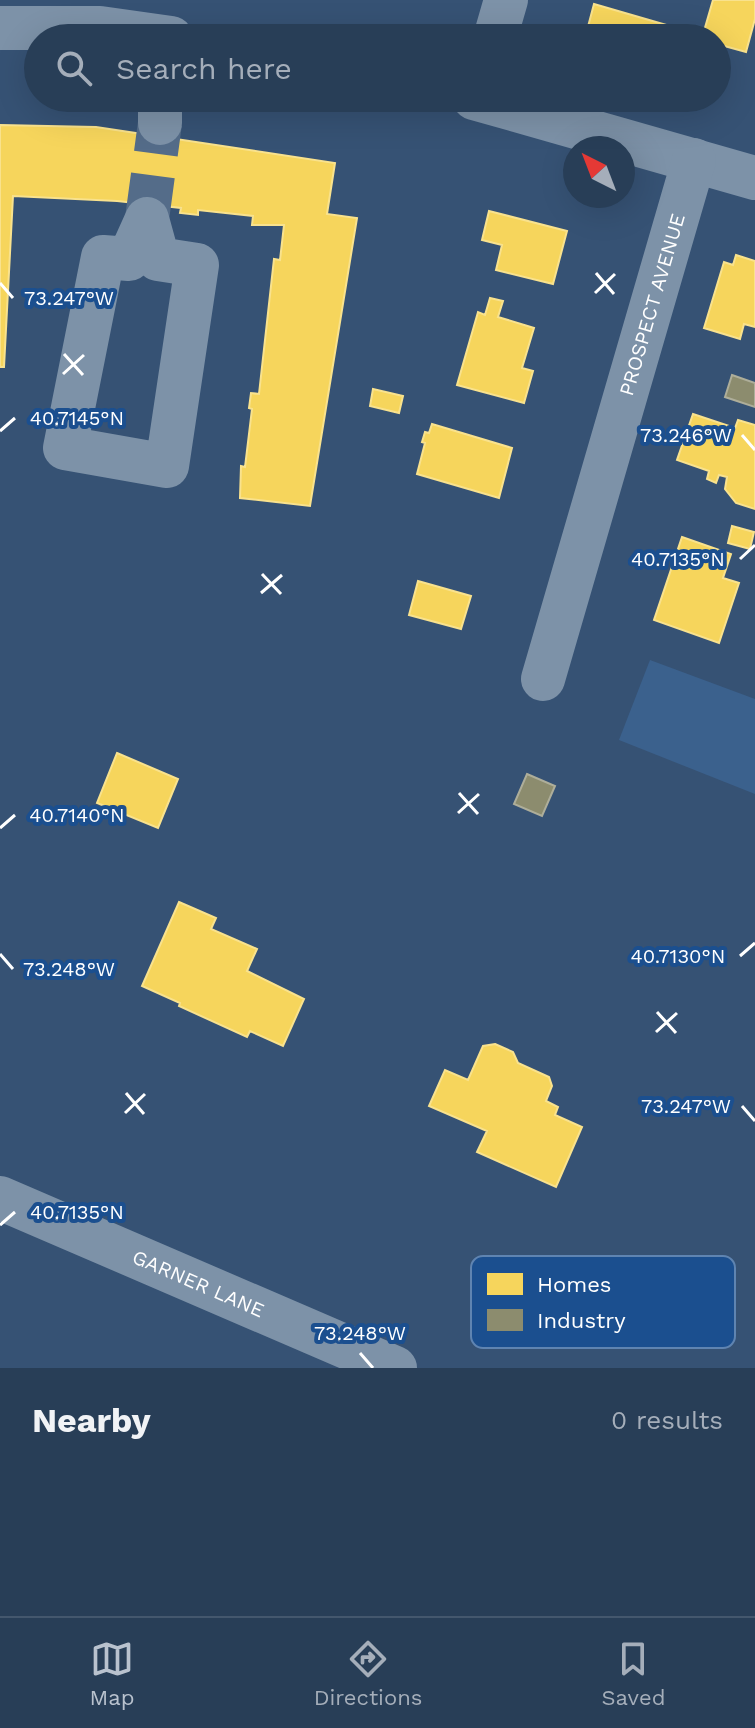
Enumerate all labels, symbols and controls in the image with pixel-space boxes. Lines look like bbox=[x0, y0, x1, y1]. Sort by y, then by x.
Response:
search box bbox=[24, 24, 731, 112]
icon: search bbox=[52, 46, 96, 90]
text: Search here bbox=[116, 51, 292, 86]
north arrow bbox=[563, 136, 635, 208]
street label: PROSPECT AVENUE bbox=[614, 211, 690, 398]
text: 73.247°W bbox=[24, 286, 114, 310]
text: 40.7145°N bbox=[30, 406, 124, 430]
text: 73.246°W bbox=[640, 423, 732, 447]
text: 40.7135°N bbox=[631, 547, 725, 571]
text: 40.7140°N bbox=[29, 803, 125, 827]
text: 40.7130°N bbox=[631, 944, 725, 968]
text: 73.248°W bbox=[23, 957, 115, 981]
text: 73.247°W bbox=[641, 1094, 731, 1118]
text: 40.7135°N bbox=[30, 1200, 124, 1224]
street label: GARNER LANE bbox=[129, 1244, 268, 1322]
legend bbox=[471, 1256, 735, 1348]
text: Homes bbox=[537, 1272, 611, 1297]
text: Industry bbox=[537, 1308, 626, 1333]
text: 73.248°W bbox=[314, 1321, 406, 1345]
text: Nearby bbox=[32, 1400, 151, 1440]
text: 0 results bbox=[611, 1405, 723, 1435]
tab: Map bbox=[90, 1637, 134, 1710]
tab: Directions bbox=[314, 1637, 422, 1710]
tab: Saved bbox=[602, 1637, 665, 1710]

